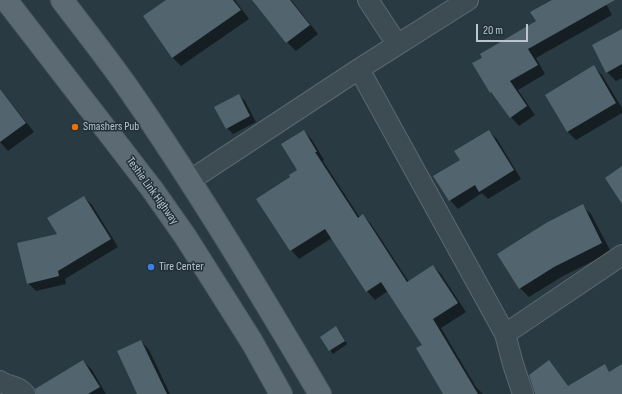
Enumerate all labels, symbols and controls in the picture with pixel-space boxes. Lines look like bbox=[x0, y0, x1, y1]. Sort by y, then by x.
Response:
scale bar bbox=[478, 16, 530, 42]
text: 20 m bbox=[483, 23, 503, 38]
place label: Smashers Pub bbox=[83, 120, 139, 134]
marker: Smashers Pub bbox=[70, 122, 80, 132]
street label: Teshie Link Highway bbox=[123, 155, 181, 227]
place label: Tire Center bbox=[159, 260, 204, 274]
marker: Tire Center bbox=[146, 262, 156, 272]

